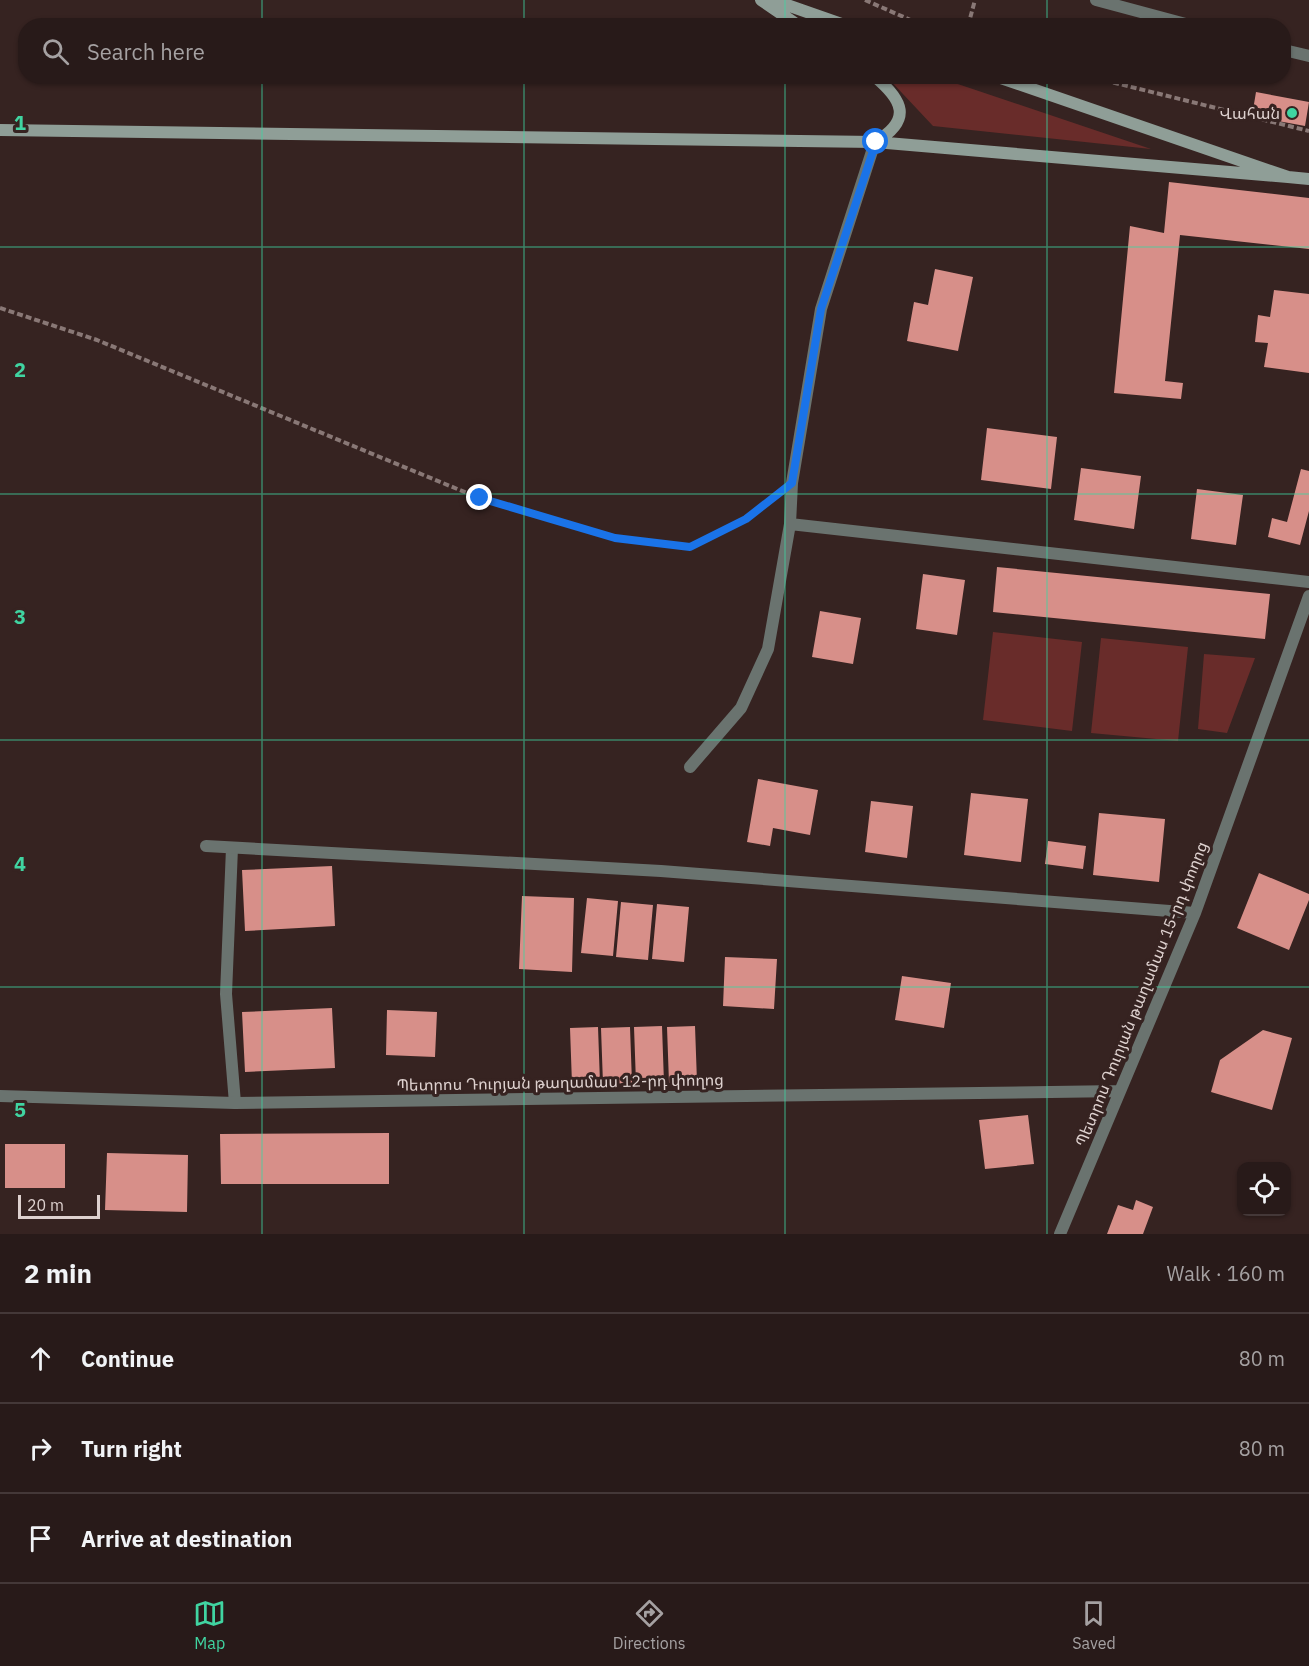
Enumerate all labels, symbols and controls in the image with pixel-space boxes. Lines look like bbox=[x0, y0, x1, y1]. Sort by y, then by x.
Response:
search box bbox=[18, 18, 1291, 84]
icon: search bbox=[39, 35, 72, 68]
text: Search here bbox=[87, 37, 205, 66]
place label: Վահան bbox=[1219, 103, 1280, 123]
marker: Վահան bbox=[1285, 106, 1299, 120]
text: 1 bbox=[14, 109, 26, 136]
route start bbox=[862, 128, 888, 154]
text: 2 bbox=[14, 356, 26, 383]
route end bbox=[466, 484, 492, 510]
text: 3 bbox=[14, 603, 26, 630]
street label: Պետրոս Դուրյան թաղամաս 15-րդ փողոց bbox=[1070, 838, 1212, 1150]
text: 4 bbox=[14, 850, 26, 877]
street label: Պետրոս Դուրյան թաղամաս 12-րդ փողոց bbox=[396, 1069, 724, 1095]
text: 5 bbox=[14, 1096, 26, 1123]
map controls bbox=[1237, 1162, 1291, 1216]
button: locate bbox=[1237, 1162, 1291, 1216]
scale bar bbox=[18, 1192, 100, 1220]
text: 20 m bbox=[27, 1195, 64, 1215]
text: 2 min bbox=[24, 1256, 92, 1290]
text: Walk · 160 m bbox=[1167, 1260, 1285, 1287]
icon: ahead bbox=[24, 1342, 57, 1375]
text: Continue bbox=[81, 1344, 174, 1373]
text: 80 m bbox=[1239, 1345, 1285, 1372]
icon: right bbox=[24, 1432, 57, 1465]
text: Turn right bbox=[81, 1434, 182, 1463]
text: 80 m bbox=[1239, 1435, 1285, 1462]
icon: arrive bbox=[24, 1522, 57, 1555]
text: Arrive at destination bbox=[81, 1524, 292, 1553]
tab: Map bbox=[193, 1597, 226, 1653]
tab: Directions bbox=[613, 1597, 686, 1653]
tab: Saved bbox=[1072, 1597, 1116, 1653]

